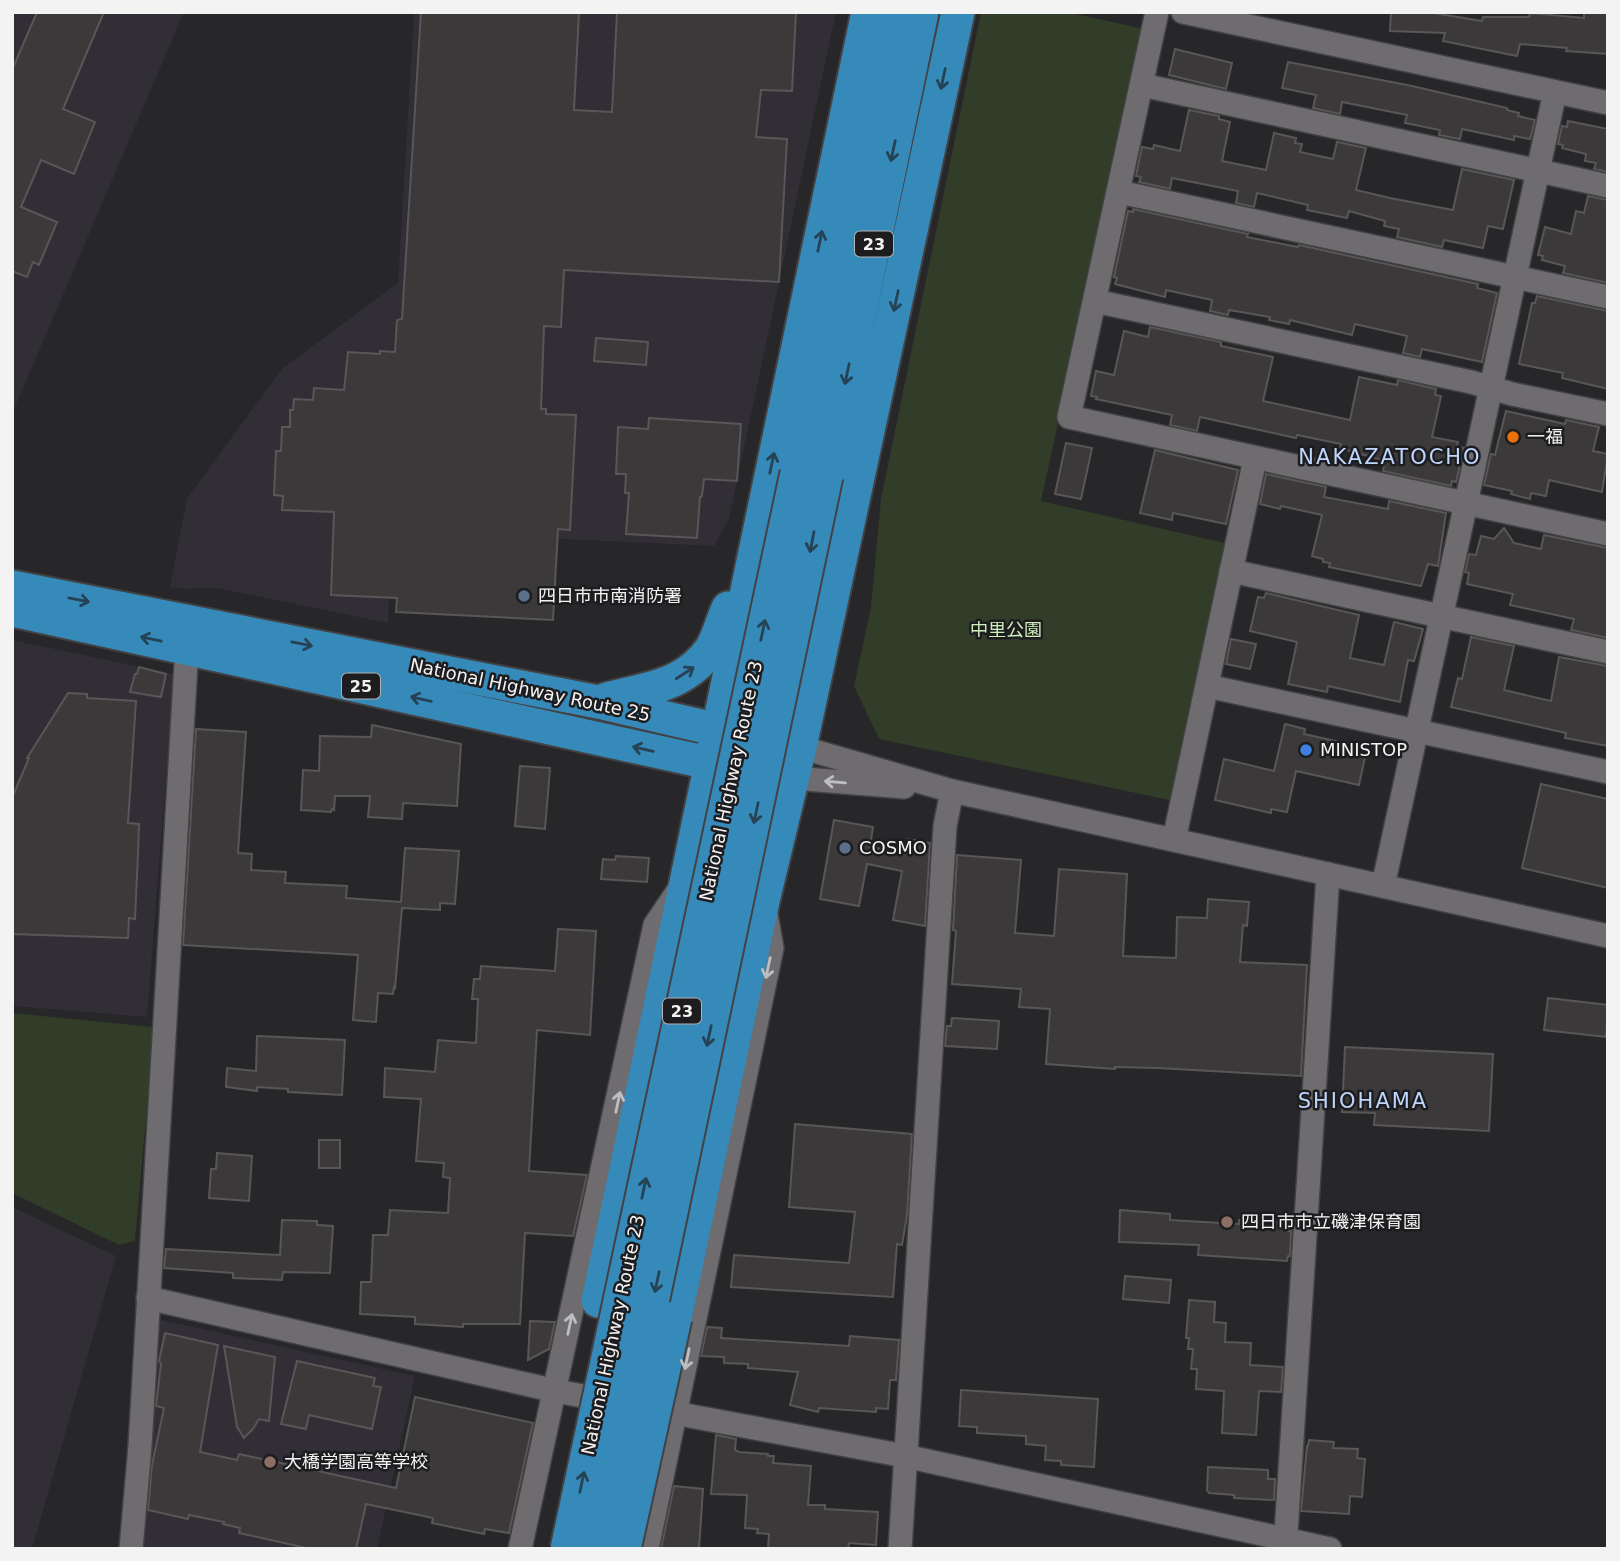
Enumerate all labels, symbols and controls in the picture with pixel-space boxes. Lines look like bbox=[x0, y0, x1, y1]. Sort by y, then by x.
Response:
one-way arrow bbox=[936, 67, 950, 90]
one-way arrow bbox=[886, 139, 900, 162]
one-way arrow bbox=[813, 230, 827, 253]
road number: 23 bbox=[855, 232, 893, 256]
one-way arrow bbox=[888, 289, 902, 312]
one-way arrow bbox=[839, 362, 853, 385]
place label: 一福 bbox=[1527, 426, 1563, 447]
marker: 一福 bbox=[1505, 429, 1521, 445]
district label: NAKAZATOCHO bbox=[1298, 445, 1482, 469]
one-way arrow bbox=[766, 452, 780, 475]
one-way arrow bbox=[805, 530, 819, 553]
place label: 四日市市南消防署 bbox=[538, 585, 682, 606]
marker: 四日市市南消防署 bbox=[516, 588, 532, 604]
one-way arrow bbox=[67, 593, 90, 607]
one-way arrow bbox=[757, 619, 771, 642]
park label: 中里公園 bbox=[970, 619, 1042, 640]
one-way arrow bbox=[140, 631, 163, 645]
one-way arrow bbox=[290, 637, 313, 651]
street label: National Highway Route 25 bbox=[408, 654, 652, 725]
street label: National Highway Route 23 bbox=[695, 659, 766, 903]
one-way arrow bbox=[675, 665, 694, 680]
road number: 25 bbox=[342, 674, 380, 698]
one-way arrow bbox=[410, 692, 433, 705]
place label: MINISTOP bbox=[1320, 739, 1407, 760]
one-way arrow bbox=[632, 742, 655, 755]
marker: MINISTOP bbox=[1298, 742, 1314, 758]
one-way arrow bbox=[824, 775, 847, 788]
one-way arrow bbox=[748, 801, 762, 824]
place label: COSMO bbox=[859, 837, 927, 858]
marker: COSMO bbox=[837, 840, 853, 856]
one-way arrow bbox=[761, 956, 775, 979]
road number: 23 bbox=[663, 998, 701, 1023]
one-way arrow bbox=[701, 1024, 715, 1047]
district label: SHIOHAMA bbox=[1298, 1089, 1428, 1113]
one-way arrow bbox=[611, 1091, 625, 1114]
one-way arrow bbox=[638, 1177, 652, 1200]
place label: 四日市市立磯津保育園 bbox=[1241, 1211, 1421, 1232]
street label: National Highway Route 23 bbox=[577, 1213, 648, 1457]
marker: 四日市市立磯津保育園 bbox=[1219, 1214, 1235, 1230]
one-way arrow bbox=[649, 1270, 663, 1293]
one-way arrow bbox=[564, 1313, 578, 1336]
one-way arrow bbox=[680, 1347, 694, 1370]
place label: 大橋学園高等学校 bbox=[284, 1451, 428, 1472]
marker: 大橋学園高等学校 bbox=[262, 1454, 278, 1470]
one-way arrow bbox=[575, 1471, 589, 1494]

